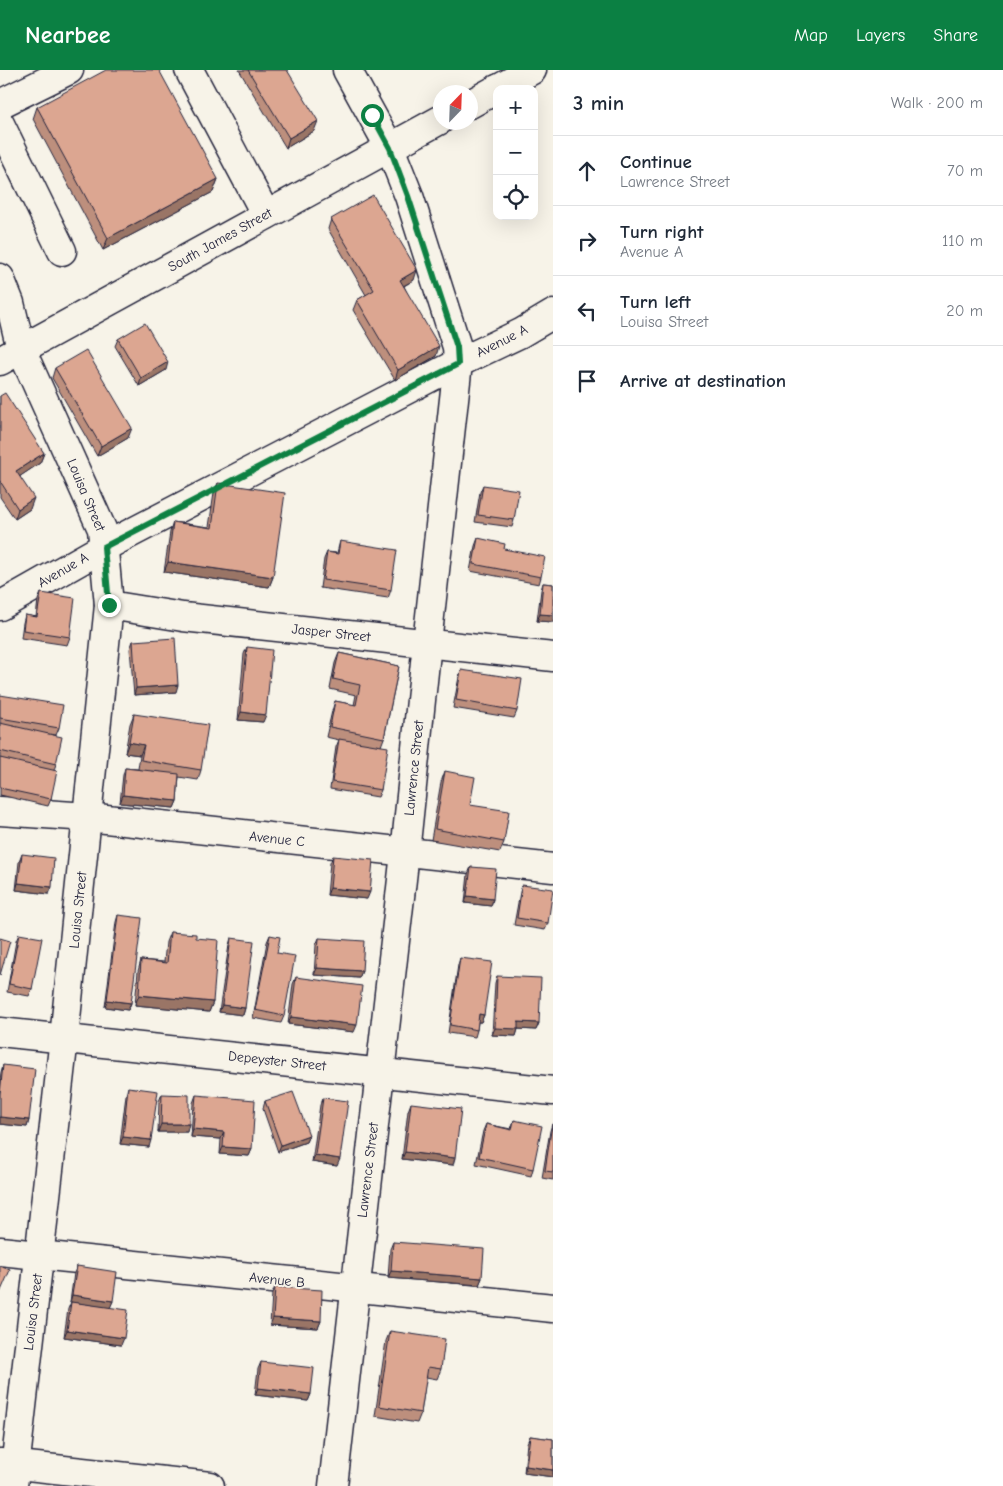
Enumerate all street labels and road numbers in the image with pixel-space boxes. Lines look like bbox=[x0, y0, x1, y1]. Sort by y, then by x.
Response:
street label: South James Street bbox=[165, 204, 276, 276]
street label: Avenue A bbox=[473, 321, 531, 361]
street label: Louisa Street bbox=[63, 456, 109, 535]
street label: Avenue A bbox=[35, 549, 91, 591]
street label: Jasper Street bbox=[291, 620, 372, 646]
street label: Lawrence Street bbox=[401, 718, 428, 817]
street label: Avenue C bbox=[248, 828, 306, 850]
street label: Louisa Street bbox=[66, 870, 91, 949]
street label: Depeyster Street bbox=[227, 1047, 328, 1075]
street label: Lawrence Street bbox=[354, 1120, 382, 1219]
street label: Avenue B bbox=[248, 1269, 306, 1291]
street label: Louisa Street bbox=[20, 1272, 46, 1351]

